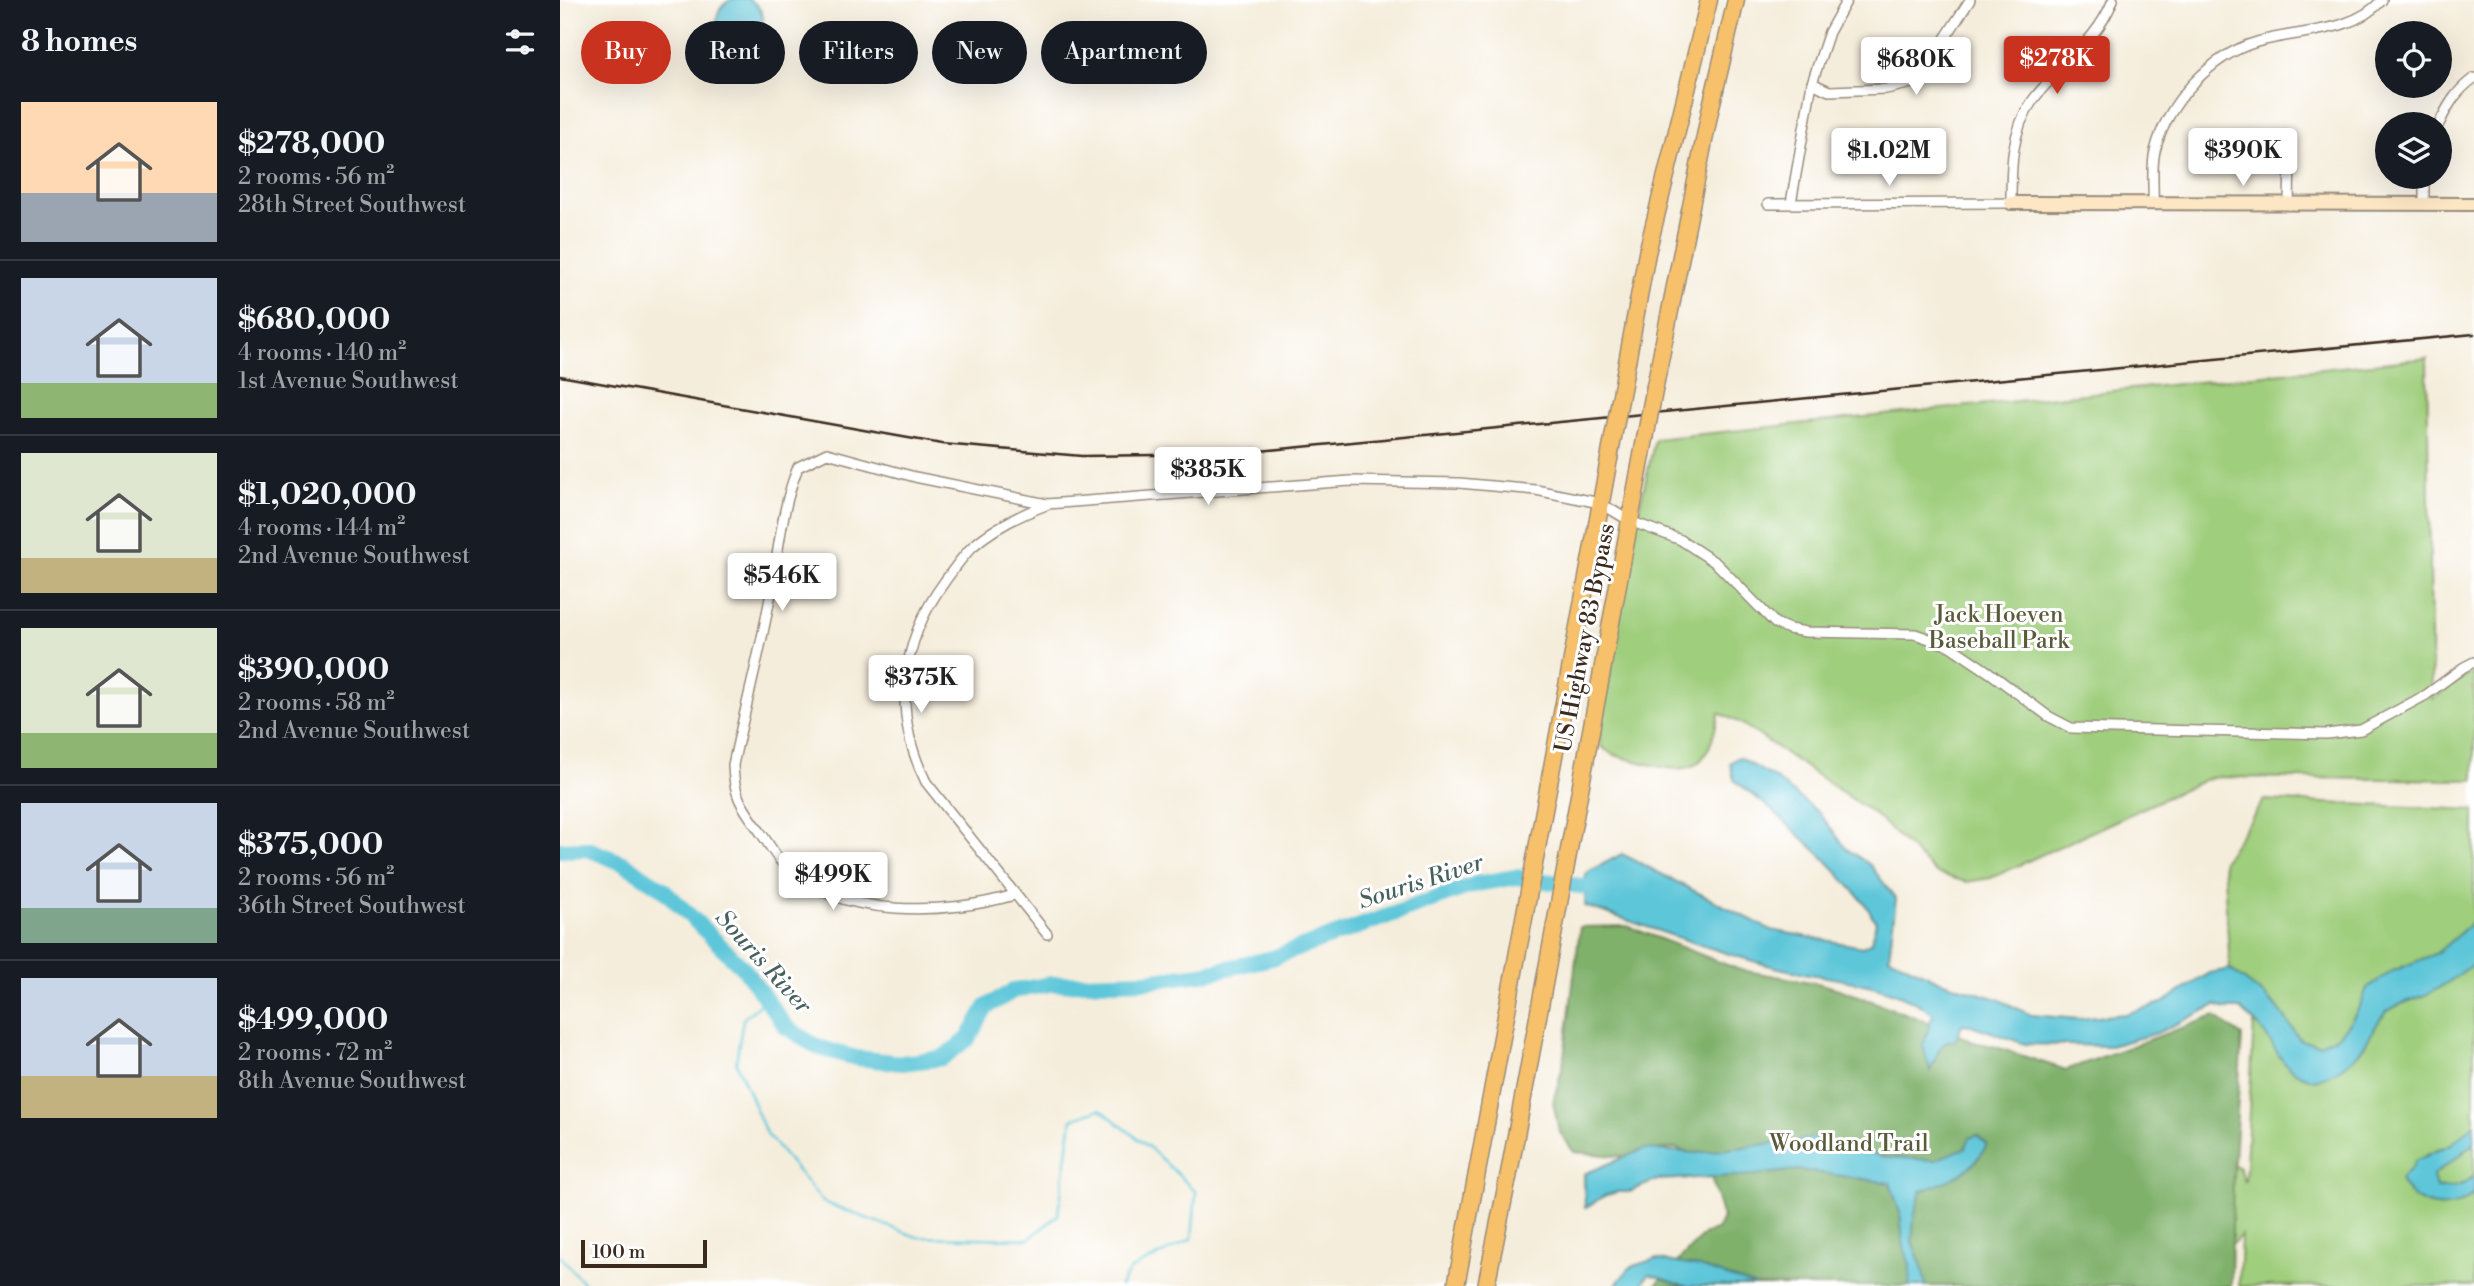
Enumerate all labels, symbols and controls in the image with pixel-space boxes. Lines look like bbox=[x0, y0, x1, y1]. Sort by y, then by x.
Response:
chip: Buy bbox=[581, 21, 671, 84]
chip: Rent bbox=[685, 21, 785, 84]
chip: Filters bbox=[799, 21, 918, 84]
chip: New bbox=[932, 21, 1027, 84]
chip: Apartment bbox=[1041, 21, 1207, 84]
map controls bbox=[2375, 21, 2452, 189]
button: locate bbox=[2375, 21, 2452, 98]
text: 8 homes bbox=[21, 23, 137, 61]
icon: filters bbox=[501, 23, 539, 61]
pin: $278K bbox=[2008, 36, 2106, 96]
pin: $680K bbox=[1867, 38, 1965, 97]
text: $278K bbox=[2020, 45, 2094, 73]
text: $680K bbox=[1877, 46, 1955, 74]
button: layers bbox=[2375, 112, 2452, 189]
text: $278,000 bbox=[238, 125, 385, 163]
pin: $1.02M bbox=[1832, 128, 1946, 188]
pin: $390K bbox=[2194, 128, 2292, 188]
icon: home bbox=[77, 130, 161, 214]
text: $1.02M bbox=[1847, 137, 1931, 165]
text: $390K bbox=[2204, 137, 2282, 165]
text: 2 rooms · 56 m² bbox=[238, 163, 394, 191]
text: 28th Street Southwest bbox=[238, 191, 466, 219]
text: $680,000 bbox=[238, 301, 390, 339]
icon: home bbox=[77, 306, 161, 390]
text: 4 rooms · 140 m² bbox=[238, 339, 406, 367]
text: 1st Avenue Southwest bbox=[238, 367, 459, 395]
pin: $385K bbox=[1159, 448, 1257, 507]
text: $385K bbox=[1170, 456, 1246, 484]
text: $1,020,000 bbox=[238, 476, 417, 514]
icon: home bbox=[77, 481, 161, 565]
text: 4 rooms · 144 m² bbox=[238, 514, 405, 542]
street label: US Highway 83 Bypass bbox=[1549, 521, 1621, 755]
text: 2nd Avenue Southwest bbox=[238, 542, 470, 570]
pin: $546K bbox=[733, 554, 831, 613]
text: $546K bbox=[744, 562, 820, 590]
park label: Jack Hoeven Baseball Park bbox=[1928, 601, 2070, 655]
text: $390,000 bbox=[238, 651, 389, 689]
icon: home bbox=[77, 656, 161, 740]
pin: $375K bbox=[872, 656, 970, 715]
text: $375K bbox=[885, 664, 957, 692]
text: 2 rooms · 58 m² bbox=[238, 689, 395, 717]
text: 2nd Avenue Southwest bbox=[238, 717, 470, 745]
text: $375,000 bbox=[238, 826, 383, 864]
icon: home bbox=[77, 831, 161, 915]
water label: Souris River bbox=[1355, 847, 1488, 916]
pin: $499K bbox=[784, 852, 882, 912]
text: $499K bbox=[795, 861, 871, 889]
text: 2 rooms · 56 m² bbox=[238, 864, 394, 892]
text: 36th Street Southwest bbox=[238, 892, 466, 920]
water label: Souris River bbox=[708, 904, 818, 1021]
text: $499,000 bbox=[238, 1001, 388, 1039]
icon: home bbox=[77, 1006, 161, 1090]
text: 2 rooms · 72 m² bbox=[238, 1039, 392, 1067]
text: 8th Avenue Southwest bbox=[238, 1067, 466, 1095]
park label: Woodland Trail bbox=[1768, 1130, 1929, 1158]
scale bar bbox=[581, 1237, 707, 1269]
text: 100 m bbox=[592, 1240, 645, 1264]

